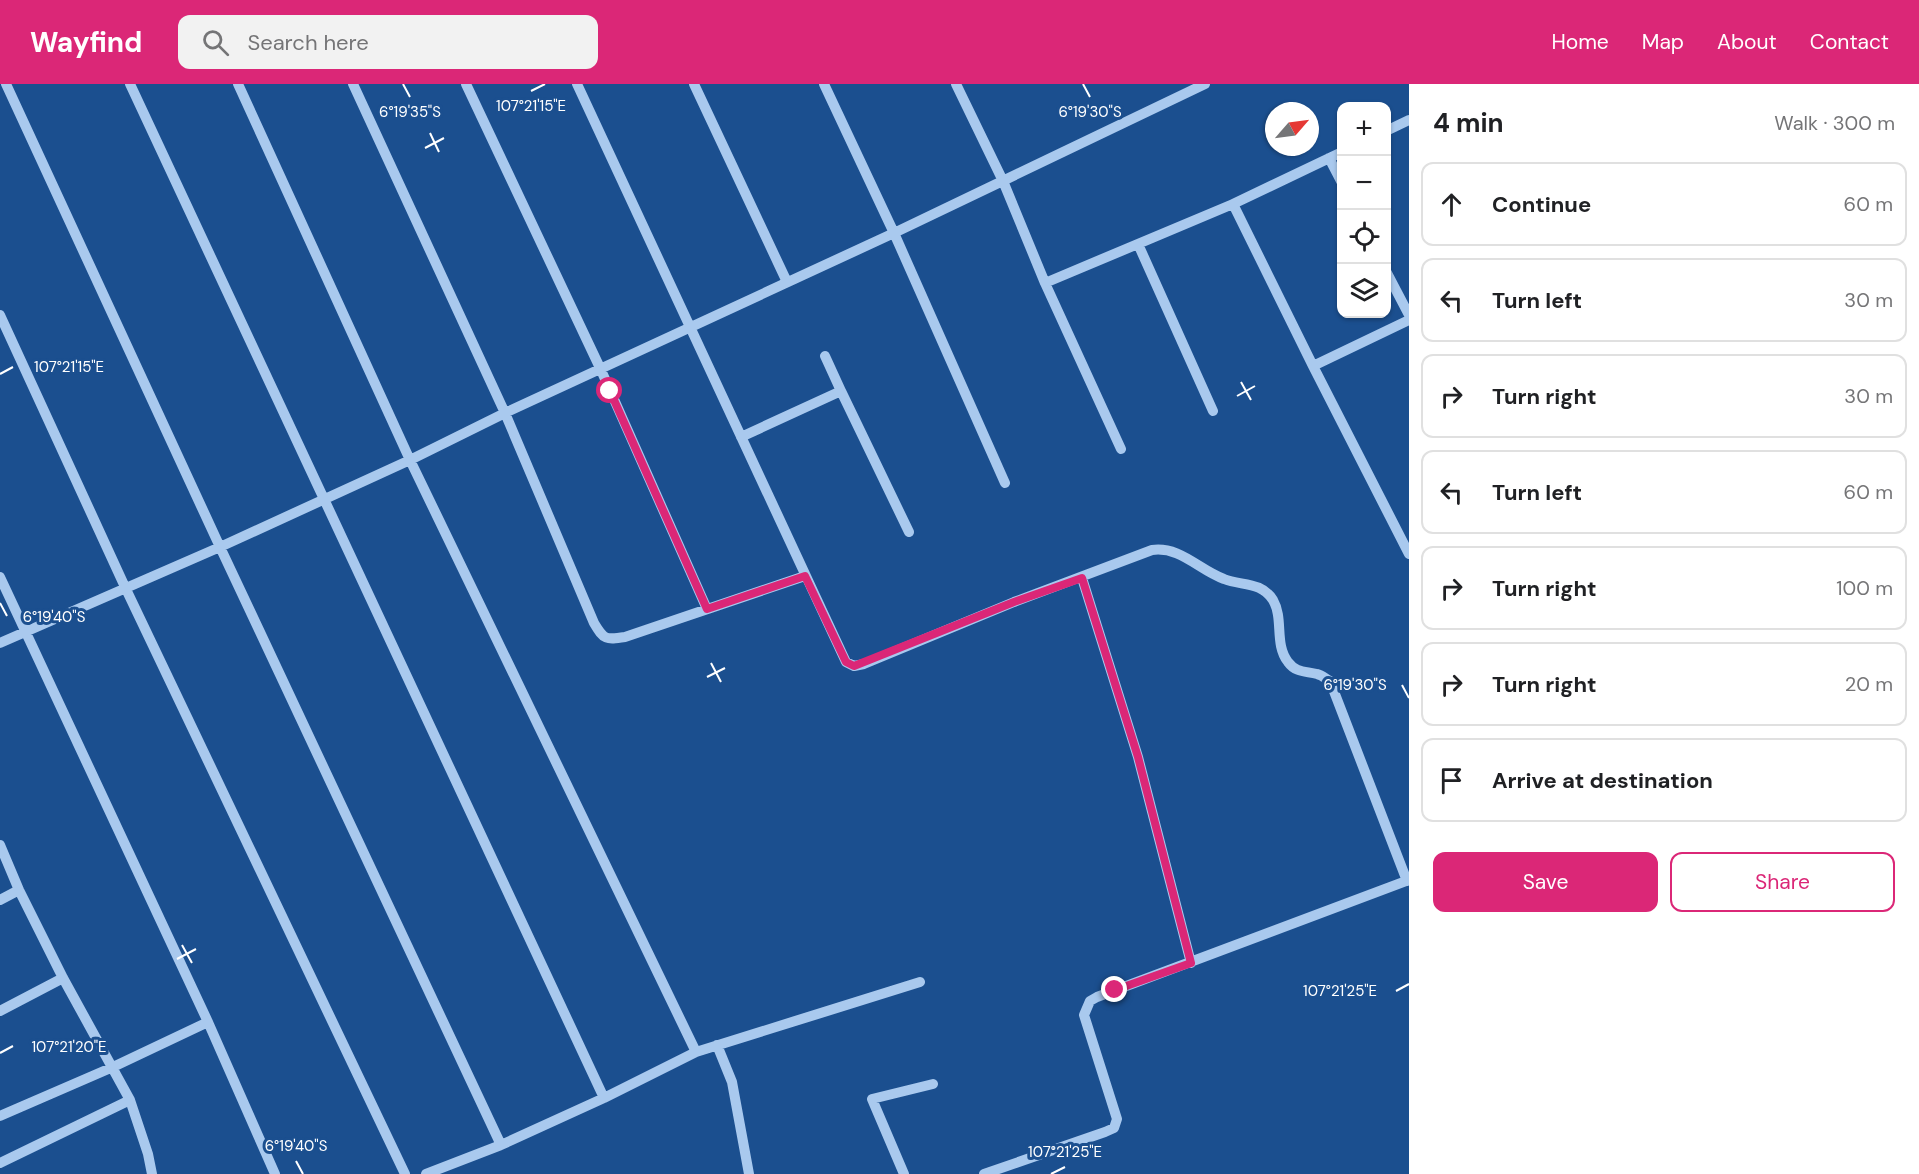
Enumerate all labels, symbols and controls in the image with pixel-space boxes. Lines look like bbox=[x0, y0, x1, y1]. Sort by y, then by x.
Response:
search box bbox=[178, 15, 598, 69]
text: Wayfind bbox=[30, 24, 142, 61]
icon: search bbox=[199, 26, 232, 59]
text: Search here bbox=[247, 28, 369, 57]
text: Home bbox=[1551, 28, 1609, 56]
text: Map bbox=[1642, 28, 1684, 56]
text: About bbox=[1717, 28, 1777, 56]
text: Contact bbox=[1810, 28, 1889, 56]
text: 107°21'15"E bbox=[496, 96, 566, 116]
text: 6°19'35"S bbox=[379, 102, 441, 122]
text: 6°19'30"S bbox=[1058, 102, 1122, 122]
north arrow bbox=[1265, 102, 1319, 156]
map controls bbox=[1337, 102, 1391, 318]
button: + bbox=[1337, 102, 1391, 156]
text: 4 min bbox=[1433, 106, 1504, 140]
text: Walk · 300 m bbox=[1774, 110, 1895, 136]
button: − bbox=[1337, 156, 1391, 210]
icon: ahead bbox=[1435, 188, 1468, 221]
text: Continue bbox=[1492, 190, 1591, 219]
text: 60 m bbox=[1844, 191, 1893, 217]
button: locate bbox=[1337, 210, 1391, 264]
button: layers bbox=[1337, 264, 1391, 318]
icon: left bbox=[1435, 284, 1468, 317]
text: Turn left bbox=[1492, 286, 1582, 315]
text: 30 m bbox=[1844, 287, 1893, 313]
text: 107°21'15"E bbox=[34, 357, 104, 377]
route start bbox=[596, 377, 622, 403]
icon: right bbox=[1435, 380, 1468, 413]
text: Turn right bbox=[1492, 382, 1597, 411]
text: 30 m bbox=[1844, 383, 1893, 409]
icon: left bbox=[1435, 476, 1468, 509]
text: Turn left bbox=[1492, 478, 1582, 507]
text: 60 m bbox=[1844, 479, 1893, 505]
icon: right bbox=[1435, 572, 1468, 605]
text: Turn right bbox=[1492, 574, 1597, 603]
text: 100 m bbox=[1836, 575, 1893, 601]
text: 6°19'40"S bbox=[23, 607, 86, 627]
icon: right bbox=[1435, 668, 1468, 701]
text: Turn right bbox=[1492, 670, 1597, 699]
text: 20 m bbox=[1845, 671, 1893, 697]
text: 6°19'30"S bbox=[1323, 675, 1387, 695]
icon: arrive bbox=[1435, 764, 1468, 797]
text: Arrive at destination bbox=[1492, 766, 1713, 795]
button: Save bbox=[1433, 852, 1658, 912]
button: Share bbox=[1670, 852, 1895, 912]
route end bbox=[1101, 976, 1127, 1002]
text: 107°21'25"E bbox=[1303, 981, 1377, 1001]
text: 107°21'20"E bbox=[31, 1037, 107, 1057]
text: 6°19'40"S bbox=[265, 1136, 328, 1156]
text: 107°21'25"E bbox=[1028, 1142, 1102, 1162]

